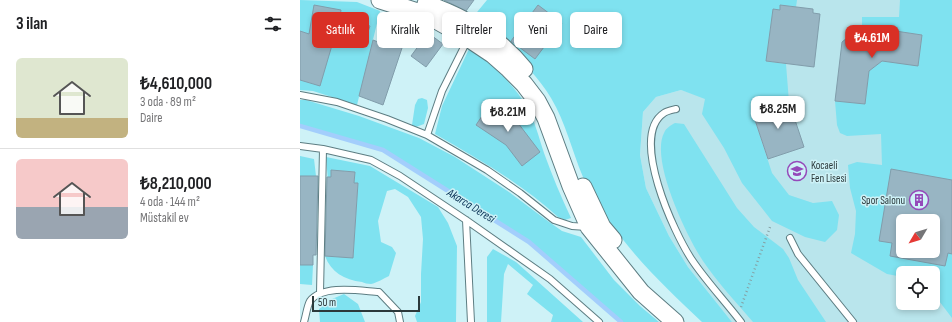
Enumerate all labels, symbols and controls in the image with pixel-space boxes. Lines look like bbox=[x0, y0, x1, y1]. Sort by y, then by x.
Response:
chip: Satılık bbox=[312, 12, 369, 48]
chip: Kiralık bbox=[377, 12, 434, 48]
chip: Filtreler bbox=[442, 12, 506, 48]
chip: Yeni bbox=[514, 12, 562, 48]
chip: Daire bbox=[570, 12, 622, 48]
icon: filters bbox=[262, 13, 284, 35]
text: 3 ilan bbox=[16, 14, 48, 34]
pin: ₺4.61M bbox=[839, 25, 905, 59]
text: ₺4.61M bbox=[854, 30, 890, 46]
icon: home bbox=[48, 74, 96, 122]
text: ₺4,610,000 bbox=[140, 74, 212, 94]
text: 3 oda · 89 m² bbox=[140, 94, 196, 110]
pin: ₺8.25M bbox=[745, 96, 811, 130]
pin: ₺8.21M bbox=[475, 99, 541, 133]
text: ₺8.25M bbox=[760, 101, 796, 117]
text: ₺8.21M bbox=[490, 104, 526, 120]
text: Daire bbox=[140, 110, 162, 126]
place label: Kocaeli Fen Lisesi bbox=[811, 159, 846, 185]
school or university icon: Kocaeli Fen Lisesi bbox=[786, 160, 808, 182]
text: ₺8,210,000 bbox=[140, 174, 212, 194]
icon: home bbox=[48, 175, 96, 223]
water label: Akarca Deresi bbox=[443, 185, 498, 227]
building icon: Spor Salonu bbox=[908, 189, 930, 211]
text: 4 oda · 144 m² bbox=[140, 194, 200, 210]
place label: Spor Salonu bbox=[861, 194, 905, 207]
text: Müstakil ev bbox=[140, 210, 189, 226]
north arrow bbox=[896, 214, 940, 258]
map controls bbox=[896, 214, 940, 310]
button: locate bbox=[896, 266, 940, 310]
scale bar bbox=[312, 294, 420, 313]
text: 50 m bbox=[318, 296, 336, 309]

